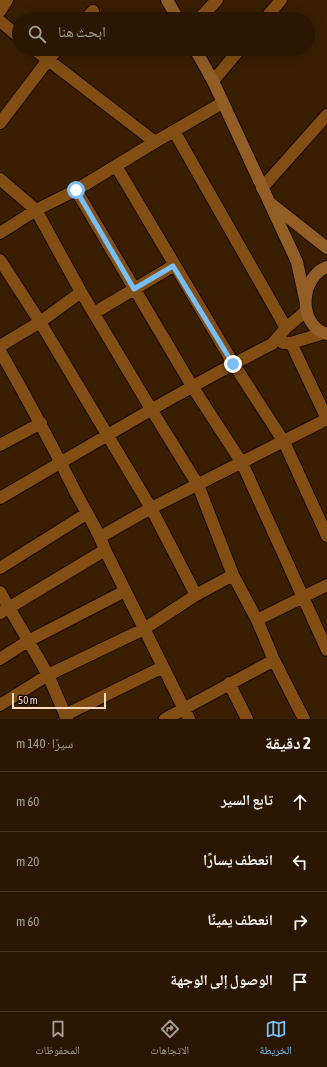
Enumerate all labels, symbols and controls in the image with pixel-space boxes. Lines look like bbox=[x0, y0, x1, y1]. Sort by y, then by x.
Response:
search box bbox=[12, 12, 315, 56]
icon: search bbox=[26, 23, 48, 45]
text: ابحث هنا bbox=[58, 23, 106, 40]
route start bbox=[67, 181, 85, 199]
route end bbox=[224, 355, 242, 373]
scale bar bbox=[12, 691, 106, 710]
text: 50 m bbox=[18, 694, 38, 706]
text: 2 دقيقة bbox=[265, 733, 311, 753]
text: سيرًا · 140 m bbox=[16, 736, 73, 751]
text: تابع السير bbox=[221, 791, 273, 808]
icon: ahead bbox=[289, 791, 311, 813]
text: 60 m bbox=[16, 794, 39, 809]
text: انعطف يسارًا bbox=[203, 851, 273, 868]
icon: left bbox=[289, 851, 311, 873]
text: 20 m bbox=[16, 854, 39, 869]
text: انعطف يمينًا bbox=[207, 911, 273, 928]
icon: right bbox=[289, 911, 311, 933]
text: 60 m bbox=[16, 914, 39, 929]
text: الوصول إلى الوجهة bbox=[170, 971, 273, 988]
icon: arrive bbox=[289, 971, 311, 993]
tab: المحفوظات bbox=[35, 1018, 80, 1061]
tab: الاتجاهات bbox=[150, 1018, 189, 1061]
tab: الخريطة bbox=[259, 1018, 292, 1061]

